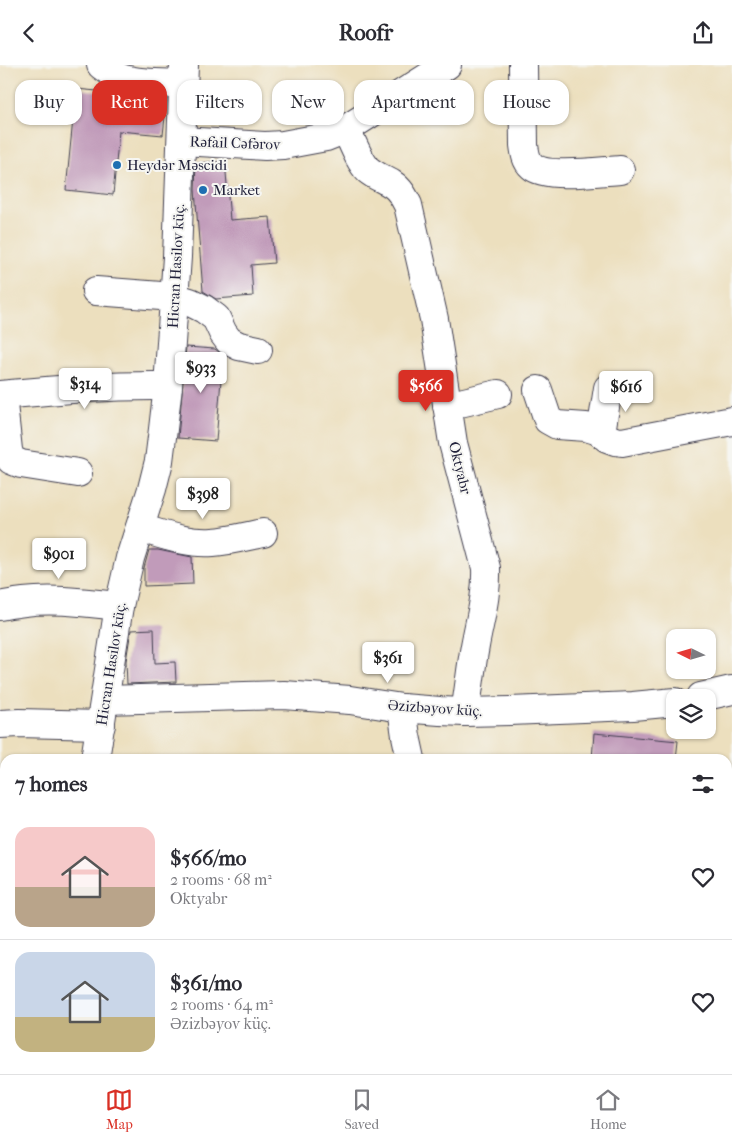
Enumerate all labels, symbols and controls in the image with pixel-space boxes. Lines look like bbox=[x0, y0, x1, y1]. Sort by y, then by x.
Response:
icon: back bbox=[15, 19, 43, 47]
icon: share bbox=[689, 19, 717, 47]
text: Roofr bbox=[339, 20, 393, 46]
chip: Buy bbox=[15, 80, 82, 125]
chip: Rent bbox=[92, 80, 167, 125]
chip: Filters bbox=[177, 80, 262, 125]
chip: New bbox=[272, 80, 344, 125]
chip: Apartment bbox=[354, 80, 474, 125]
chip: House bbox=[484, 80, 569, 125]
street label: Rəfail Cəfərov bbox=[189, 132, 281, 154]
place label: Heydər Məscidi bbox=[127, 156, 228, 174]
marker: Heydər Məscidi bbox=[111, 159, 123, 171]
place label: Market bbox=[213, 181, 261, 199]
marker: Market bbox=[197, 184, 209, 196]
street label: Hicran Hasilov küç. bbox=[164, 203, 188, 329]
pin: $933 bbox=[171, 351, 231, 394]
text: $933 bbox=[186, 358, 216, 377]
pin: $314 bbox=[55, 367, 115, 410]
pin: $566 bbox=[396, 369, 456, 412]
pin: $616 bbox=[596, 371, 656, 413]
text: $314 bbox=[70, 374, 100, 393]
text: $566 bbox=[409, 376, 443, 395]
text: $616 bbox=[610, 377, 642, 396]
street label: Oktyabr bbox=[445, 440, 475, 497]
pin: $398 bbox=[173, 477, 233, 520]
text: $398 bbox=[187, 484, 219, 503]
pin: $901 bbox=[29, 537, 89, 580]
text: $901 bbox=[43, 544, 75, 563]
street label: Hicran Hasilov küç. bbox=[92, 601, 130, 727]
north arrow bbox=[666, 629, 716, 679]
map controls bbox=[666, 629, 716, 739]
pin: $361 bbox=[358, 641, 418, 684]
text: $361 bbox=[373, 648, 403, 667]
button: layers bbox=[666, 689, 716, 739]
street label: Əzizbəyov küç. bbox=[387, 696, 483, 720]
icon: filters bbox=[689, 770, 717, 798]
text: 7 homes bbox=[15, 772, 87, 796]
text: $566/mo bbox=[170, 846, 247, 870]
icon: home bbox=[55, 847, 115, 907]
icon: heart bbox=[689, 863, 717, 891]
text: 2 rooms · 68 m² bbox=[170, 870, 272, 889]
text: Oktyabr bbox=[170, 889, 227, 908]
text: $361/mo bbox=[170, 971, 242, 995]
icon: home bbox=[55, 972, 115, 1032]
icon: heart bbox=[689, 988, 717, 1016]
text: 2 rooms · 64 m² bbox=[170, 995, 273, 1014]
text: Əzizbəyov küç. bbox=[170, 1014, 271, 1033]
tab: Map bbox=[105, 1086, 133, 1133]
tab: Saved bbox=[344, 1086, 379, 1133]
tab: Home bbox=[590, 1086, 627, 1133]

